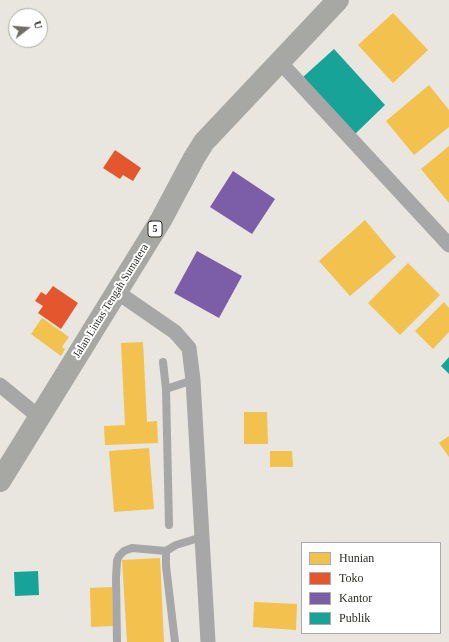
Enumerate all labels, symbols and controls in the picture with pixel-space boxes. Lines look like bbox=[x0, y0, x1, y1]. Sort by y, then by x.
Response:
north arrow bbox=[8, 8, 48, 48]
text: U bbox=[32, 19, 45, 30]
road number: 5 bbox=[148, 221, 162, 237]
street label: Jalan Lintas Tengah Sumatera bbox=[70, 241, 152, 361]
legend bbox=[301, 542, 441, 634]
text: Hunian bbox=[339, 551, 374, 565]
text: Toko bbox=[339, 571, 364, 585]
text: Kantor bbox=[339, 591, 372, 605]
text: Publik bbox=[339, 611, 370, 625]

